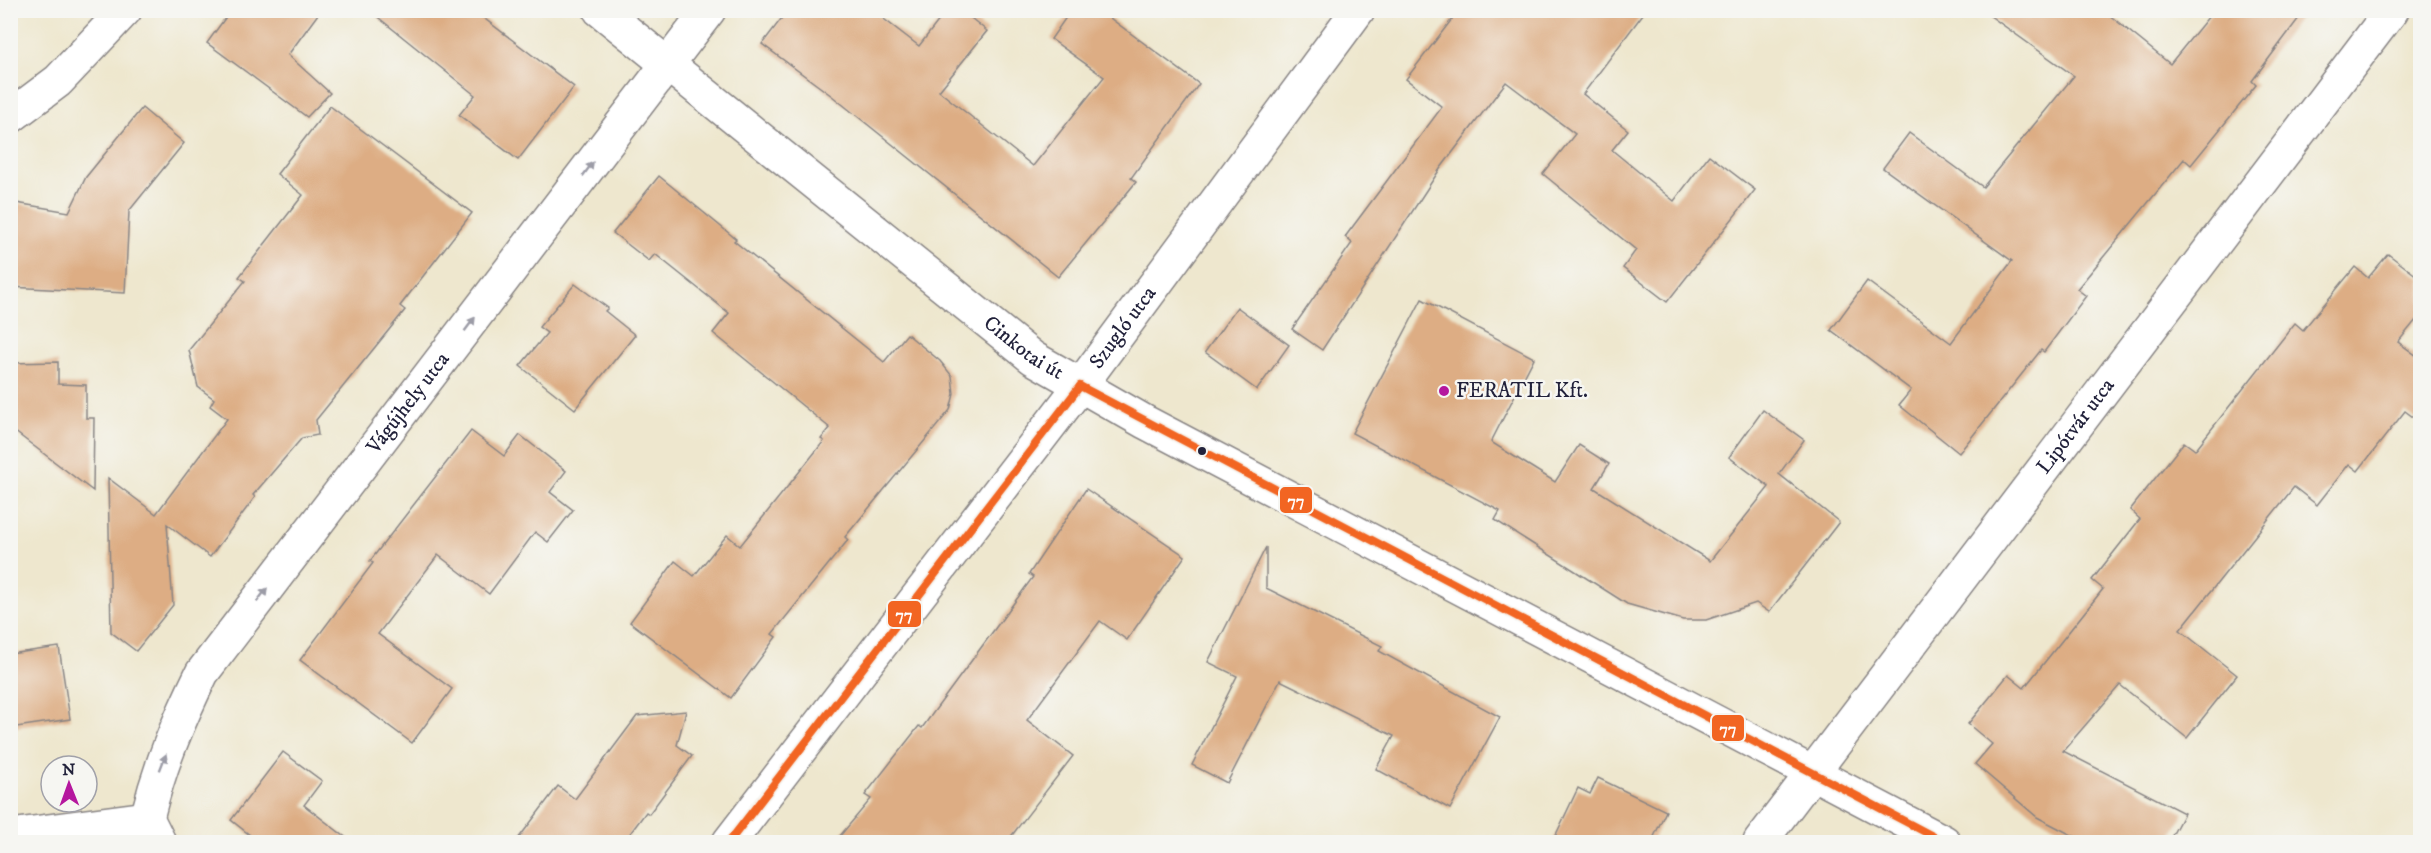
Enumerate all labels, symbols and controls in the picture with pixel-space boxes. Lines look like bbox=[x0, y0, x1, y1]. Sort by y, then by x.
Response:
one-way arrow bbox=[582, 162, 594, 177]
street label: Szugló utca bbox=[1084, 281, 1162, 374]
street label: Cinkotai út bbox=[978, 310, 1068, 386]
one-way arrow bbox=[463, 316, 476, 332]
street label: Vágújhely utca bbox=[361, 347, 456, 460]
street label: Lipótvár utca bbox=[2031, 373, 2120, 479]
place label: FERATIL Kft. bbox=[1456, 378, 1588, 404]
marker: FERATIL Kft. bbox=[1437, 384, 1451, 398]
unlabelled marker bbox=[1196, 445, 1208, 457]
line badge: 77 bbox=[1279, 486, 1313, 514]
text: 77 bbox=[1288, 491, 1304, 511]
one-way arrow bbox=[255, 588, 267, 603]
line badge: 77 bbox=[887, 600, 922, 628]
text: 77 bbox=[896, 605, 912, 625]
line badge: 77 bbox=[1711, 714, 1745, 742]
text: 77 bbox=[1720, 719, 1736, 739]
one-way arrow bbox=[159, 753, 168, 771]
north arrow bbox=[39, 754, 99, 814]
text: N bbox=[62, 760, 75, 780]

